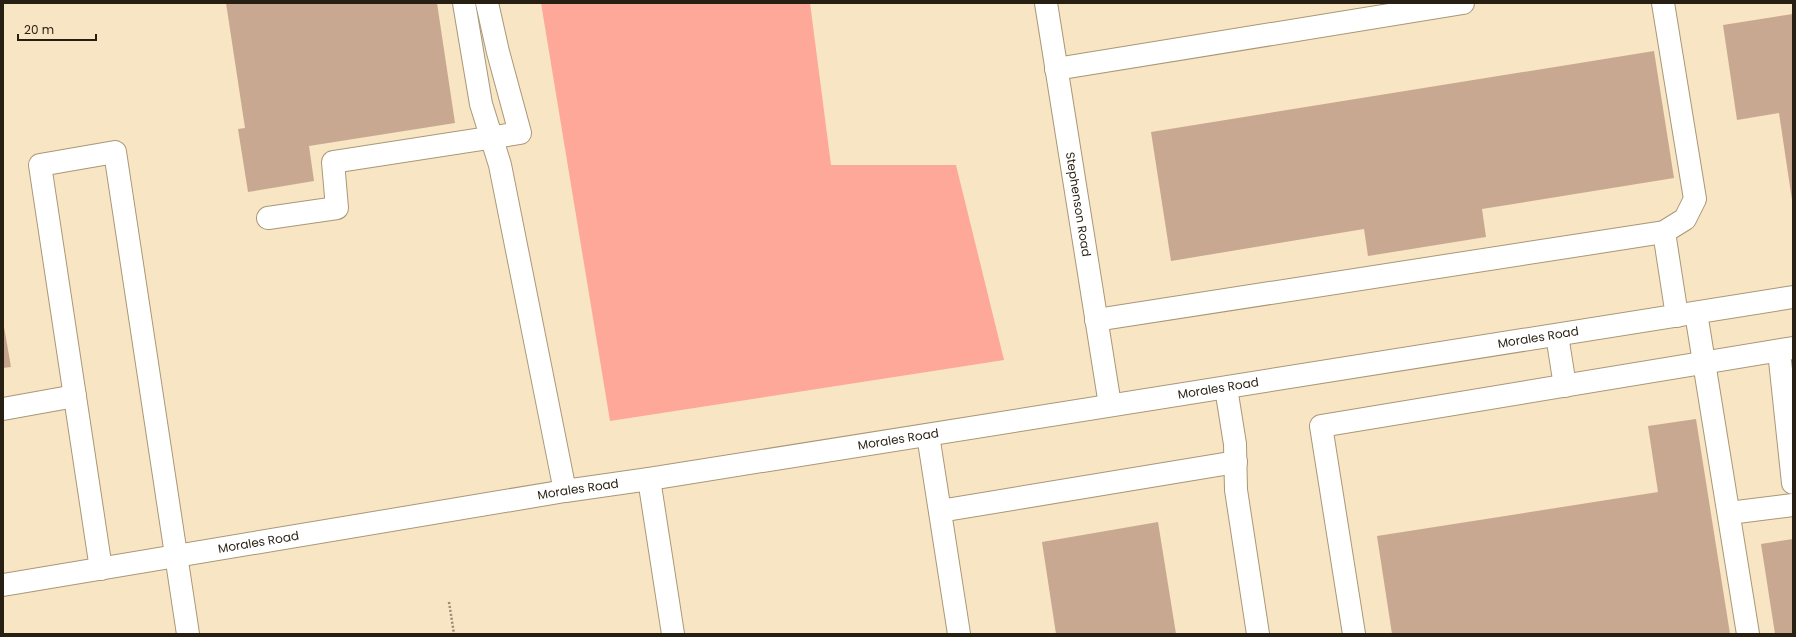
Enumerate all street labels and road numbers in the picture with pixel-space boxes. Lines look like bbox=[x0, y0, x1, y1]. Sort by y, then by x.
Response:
street label: Stephenson Road bbox=[1062, 151, 1095, 258]
street label: Morales Road bbox=[1496, 322, 1580, 352]
street label: Morales Road bbox=[1176, 373, 1260, 403]
street label: Morales Road bbox=[856, 424, 940, 454]
street label: Morales Road bbox=[536, 474, 620, 503]
street label: Morales Road bbox=[217, 527, 300, 557]

